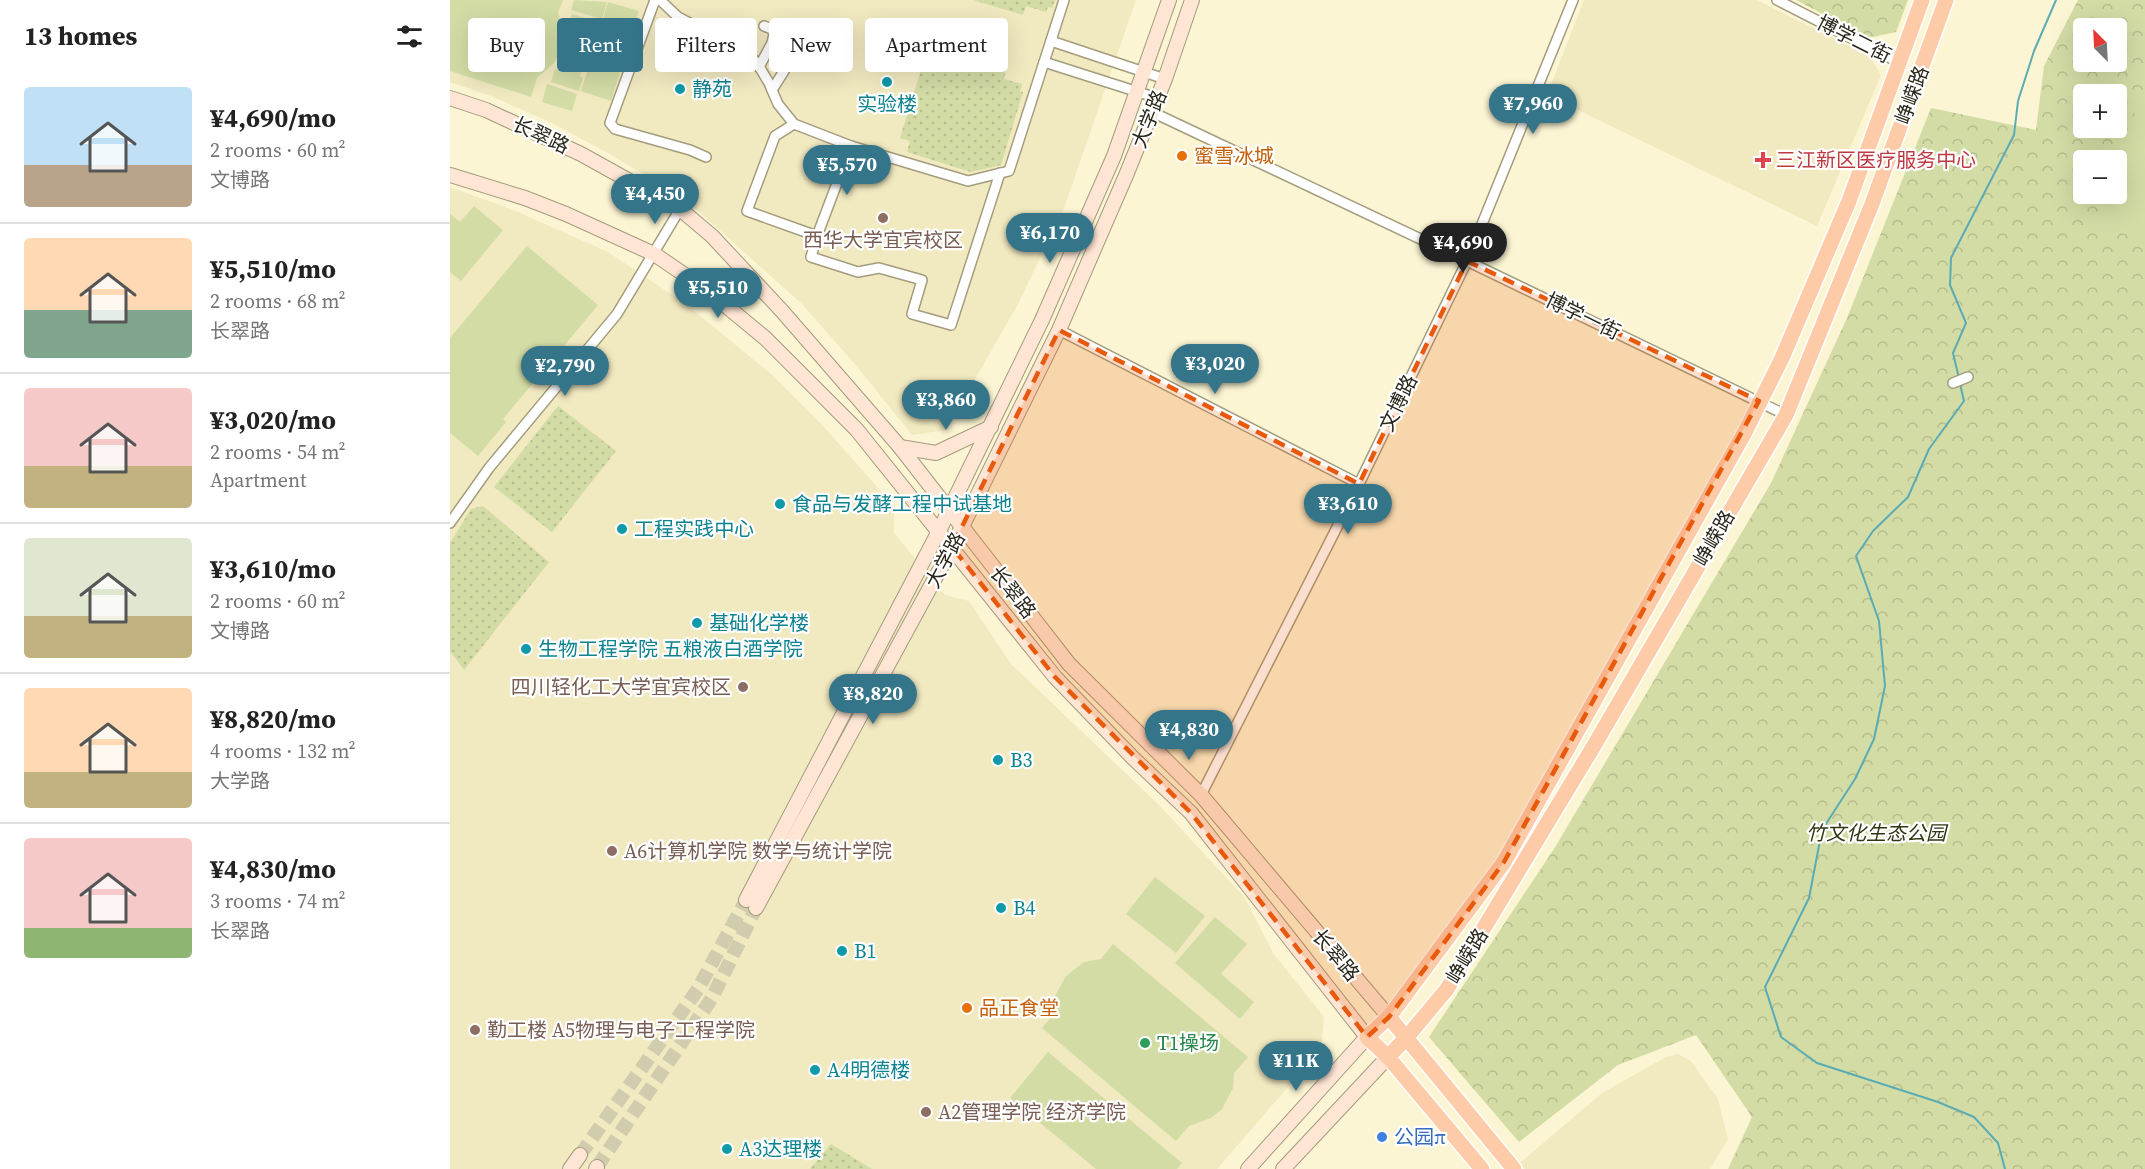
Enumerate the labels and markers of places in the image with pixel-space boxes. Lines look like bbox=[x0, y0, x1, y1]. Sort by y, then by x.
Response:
place label: 静苑 bbox=[692, 75, 732, 103]
marker: 实验楼 bbox=[880, 75, 894, 89]
marker: 静苑 bbox=[673, 82, 687, 96]
pin: ¥7,960 bbox=[1484, 84, 1582, 135]
place label: 实验楼 bbox=[857, 90, 917, 118]
place label: 蜜雪冰城 bbox=[1194, 142, 1274, 170]
pin: ¥5,570 bbox=[798, 145, 896, 196]
place label: 三江新区医疗服务中心 bbox=[1776, 146, 1976, 174]
marker: 蜜雪冰城 bbox=[1175, 149, 1189, 163]
marker: 三江新区医疗服务中心 bbox=[1754, 151, 1772, 169]
pin: ¥4,450 bbox=[606, 174, 704, 225]
marker: 西华大学宜宾校区 bbox=[876, 211, 890, 225]
pin: ¥6,170 bbox=[1001, 213, 1099, 264]
pin: ¥4,690 bbox=[1414, 223, 1512, 274]
place label: 西华大学宜宾校区 bbox=[803, 226, 963, 254]
pin: ¥5,510 bbox=[669, 268, 767, 319]
pin: ¥3,020 bbox=[1166, 344, 1264, 395]
pin: ¥2,790 bbox=[516, 346, 614, 397]
pin: ¥3,860 bbox=[897, 380, 995, 431]
pin: ¥3,610 bbox=[1299, 484, 1397, 535]
place label: 食品与发酵工程中试基地 bbox=[792, 490, 1012, 518]
marker: 食品与发酵工程中试基地 bbox=[773, 497, 787, 511]
place label: 工程实践中心 bbox=[634, 515, 754, 543]
marker: 工程实践中心 bbox=[615, 522, 629, 536]
place label: 基础化学楼 bbox=[709, 609, 809, 637]
marker: 基础化学楼 bbox=[690, 616, 704, 630]
place label: 生物工程学院 五粮液白酒学院 bbox=[538, 635, 803, 663]
marker: 生物工程学院 五粮液白酒学院 bbox=[519, 642, 533, 656]
place label: 四川轻化工大学宜宾校区 bbox=[511, 673, 731, 701]
pin: ¥8,820 bbox=[824, 674, 922, 725]
marker: 四川轻化工大学宜宾校区 bbox=[736, 680, 750, 694]
pin: ¥4,830 bbox=[1140, 710, 1238, 761]
place label: B3 bbox=[1010, 746, 1033, 774]
marker: B3 bbox=[991, 753, 1005, 767]
place label: A6计算机学院 数学与统计学院 bbox=[624, 837, 892, 865]
marker: A6计算机学院 数学与统计学院 bbox=[605, 844, 619, 858]
place label: B4 bbox=[1013, 894, 1036, 922]
marker: B4 bbox=[994, 901, 1008, 915]
place label: B1 bbox=[854, 937, 877, 965]
marker: B1 bbox=[835, 944, 849, 958]
place label: 品正食堂 bbox=[979, 994, 1059, 1022]
marker: 品正食堂 bbox=[960, 1001, 974, 1015]
place label: 勤工楼 A5物理与电子工程学院 bbox=[487, 1016, 755, 1044]
marker: 勤工楼 A5物理与电子工程学院 bbox=[468, 1023, 482, 1037]
place label: T1操场 bbox=[1157, 1029, 1219, 1057]
marker: T1操场 bbox=[1138, 1036, 1152, 1050]
pin: ¥11K bbox=[1260, 1041, 1332, 1092]
place label: A4明德楼 bbox=[827, 1056, 910, 1084]
marker: A4明德楼 bbox=[808, 1063, 822, 1077]
place label: A2管理学院 经济学院 bbox=[938, 1098, 1126, 1126]
marker: A2管理学院 经济学院 bbox=[919, 1105, 933, 1119]
place label: 公园π bbox=[1394, 1123, 1446, 1151]
marker: 公园π bbox=[1375, 1130, 1389, 1144]
place label: A3达理楼 bbox=[739, 1135, 822, 1163]
marker: A3达理楼 bbox=[720, 1142, 734, 1156]

